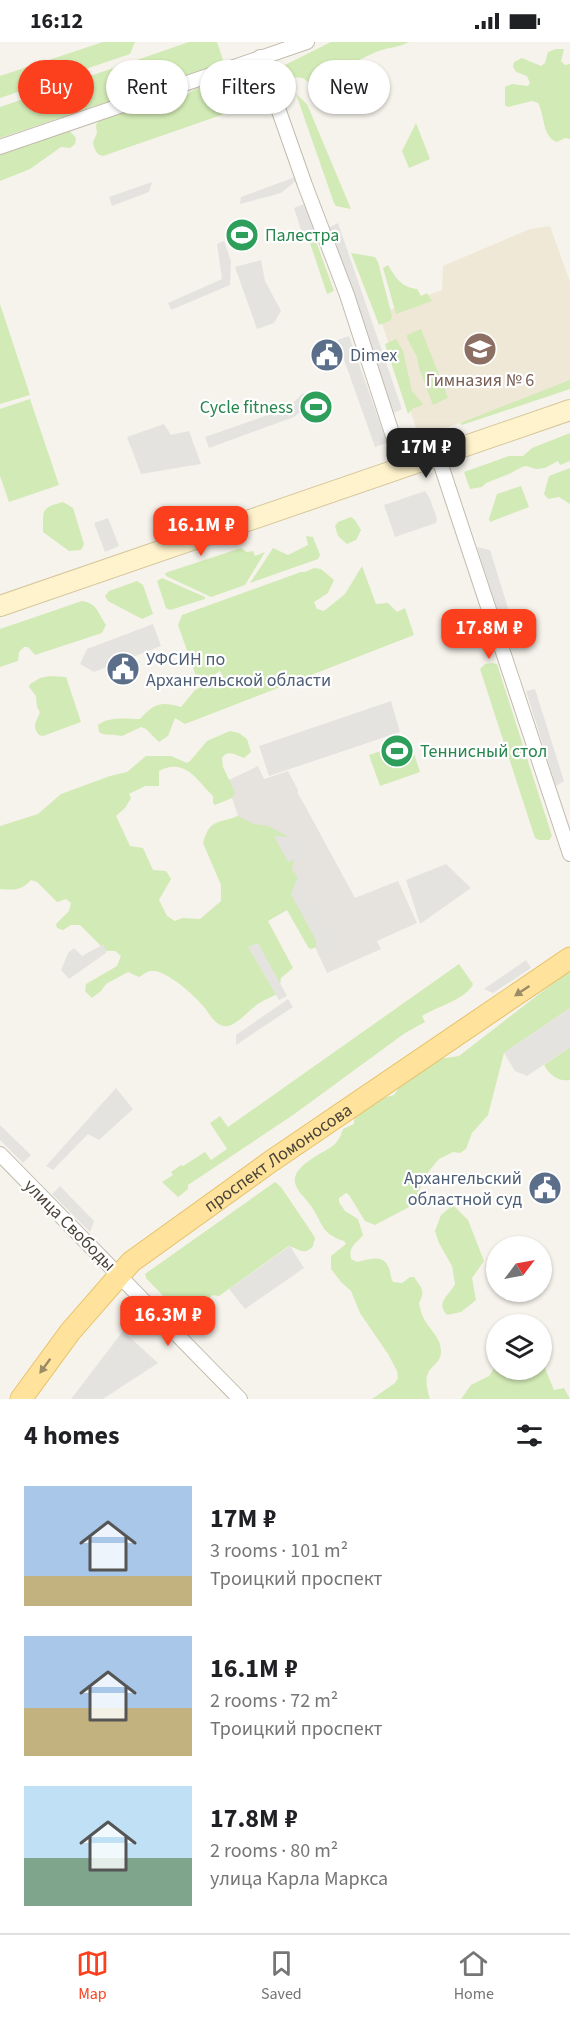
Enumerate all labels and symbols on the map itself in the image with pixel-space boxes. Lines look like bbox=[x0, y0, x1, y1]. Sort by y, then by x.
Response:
sports icon: Палестра bbox=[224, 217, 260, 253]
place label: Палестра bbox=[265, 223, 339, 248]
school or university icon: Гимназия № 6 bbox=[462, 331, 498, 367]
public building icon: Dimex bbox=[309, 337, 345, 373]
place label: Dimex bbox=[350, 343, 397, 368]
place label: Гимназия № 6 bbox=[426, 368, 534, 393]
sports icon: Cycle fitness bbox=[298, 389, 334, 425]
place label: Cycle fitness bbox=[200, 395, 293, 420]
pin: 17M ₽ bbox=[384, 428, 468, 479]
pin: 16.1M ₽ bbox=[146, 506, 256, 557]
pin: 17.8M ₽ bbox=[434, 609, 544, 660]
place label: УФСИН по Архангельской области bbox=[146, 647, 331, 693]
public building icon: УФСИН по Архангельской области bbox=[105, 651, 141, 687]
sports icon: Теннисный стол bbox=[379, 733, 415, 769]
place label: Теннисный стол bbox=[420, 739, 547, 764]
one-way arrow bbox=[514, 985, 530, 997]
street label: проспект Ломоносова bbox=[199, 1098, 357, 1219]
place label: Архангельский областной суд bbox=[404, 1166, 522, 1212]
public building icon: Архангельский областной суд bbox=[527, 1170, 563, 1206]
street label: улица Свободы bbox=[18, 1174, 121, 1277]
north arrow bbox=[486, 1236, 552, 1302]
pin: 16.3M ₽ bbox=[113, 1296, 223, 1347]
one-way arrow bbox=[39, 1357, 51, 1373]

